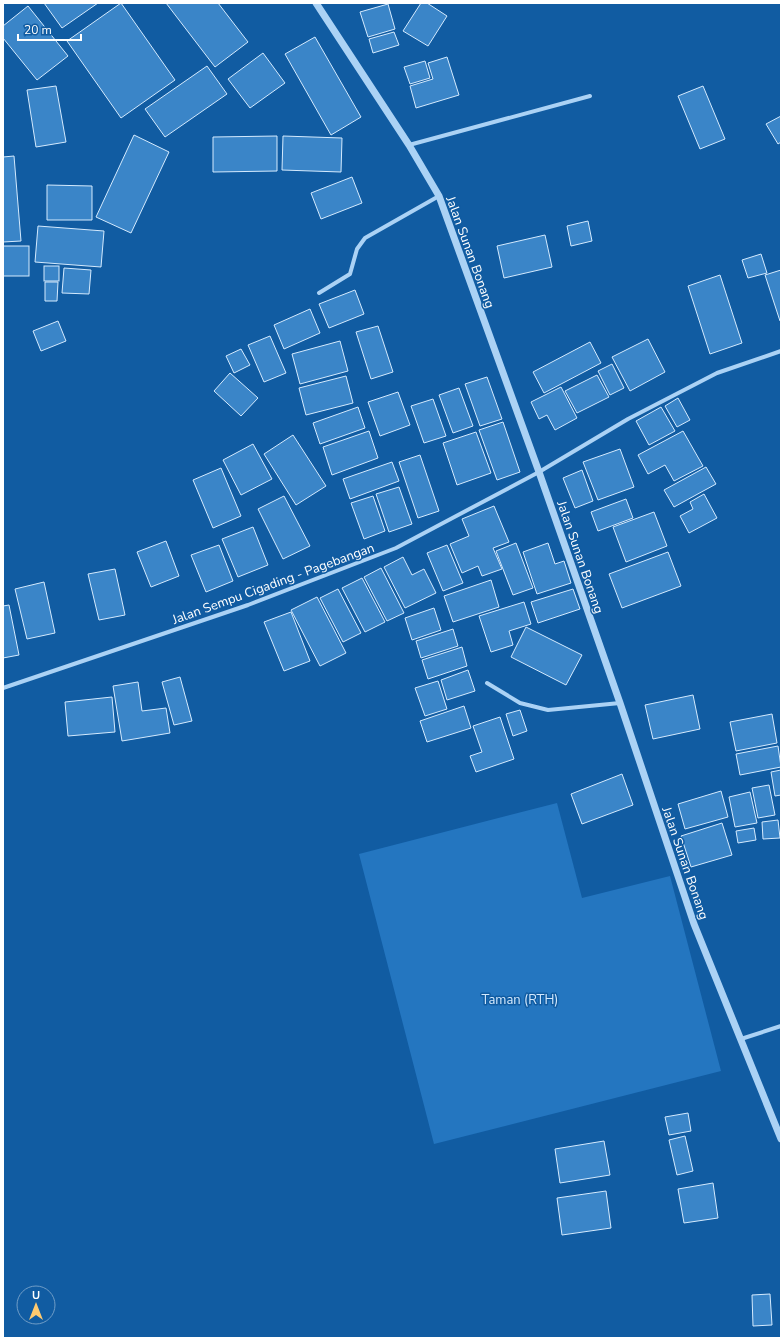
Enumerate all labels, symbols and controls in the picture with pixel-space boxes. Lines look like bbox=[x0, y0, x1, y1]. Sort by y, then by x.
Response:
scale bar bbox=[18, 16, 81, 42]
text: 20 m bbox=[24, 22, 52, 38]
street label: Jalan Sunan Bonang bbox=[441, 193, 499, 311]
street label: Jalan Sunan Bonang bbox=[552, 498, 608, 616]
street label: Jalan Sempu Cigading - Pagebangan bbox=[169, 539, 377, 629]
street label: Jalan Sunan Bonang bbox=[657, 804, 713, 922]
park label: Taman (RTH) bbox=[482, 991, 558, 1009]
north arrow bbox=[16, 1285, 56, 1325]
text: U bbox=[32, 1288, 40, 1303]

